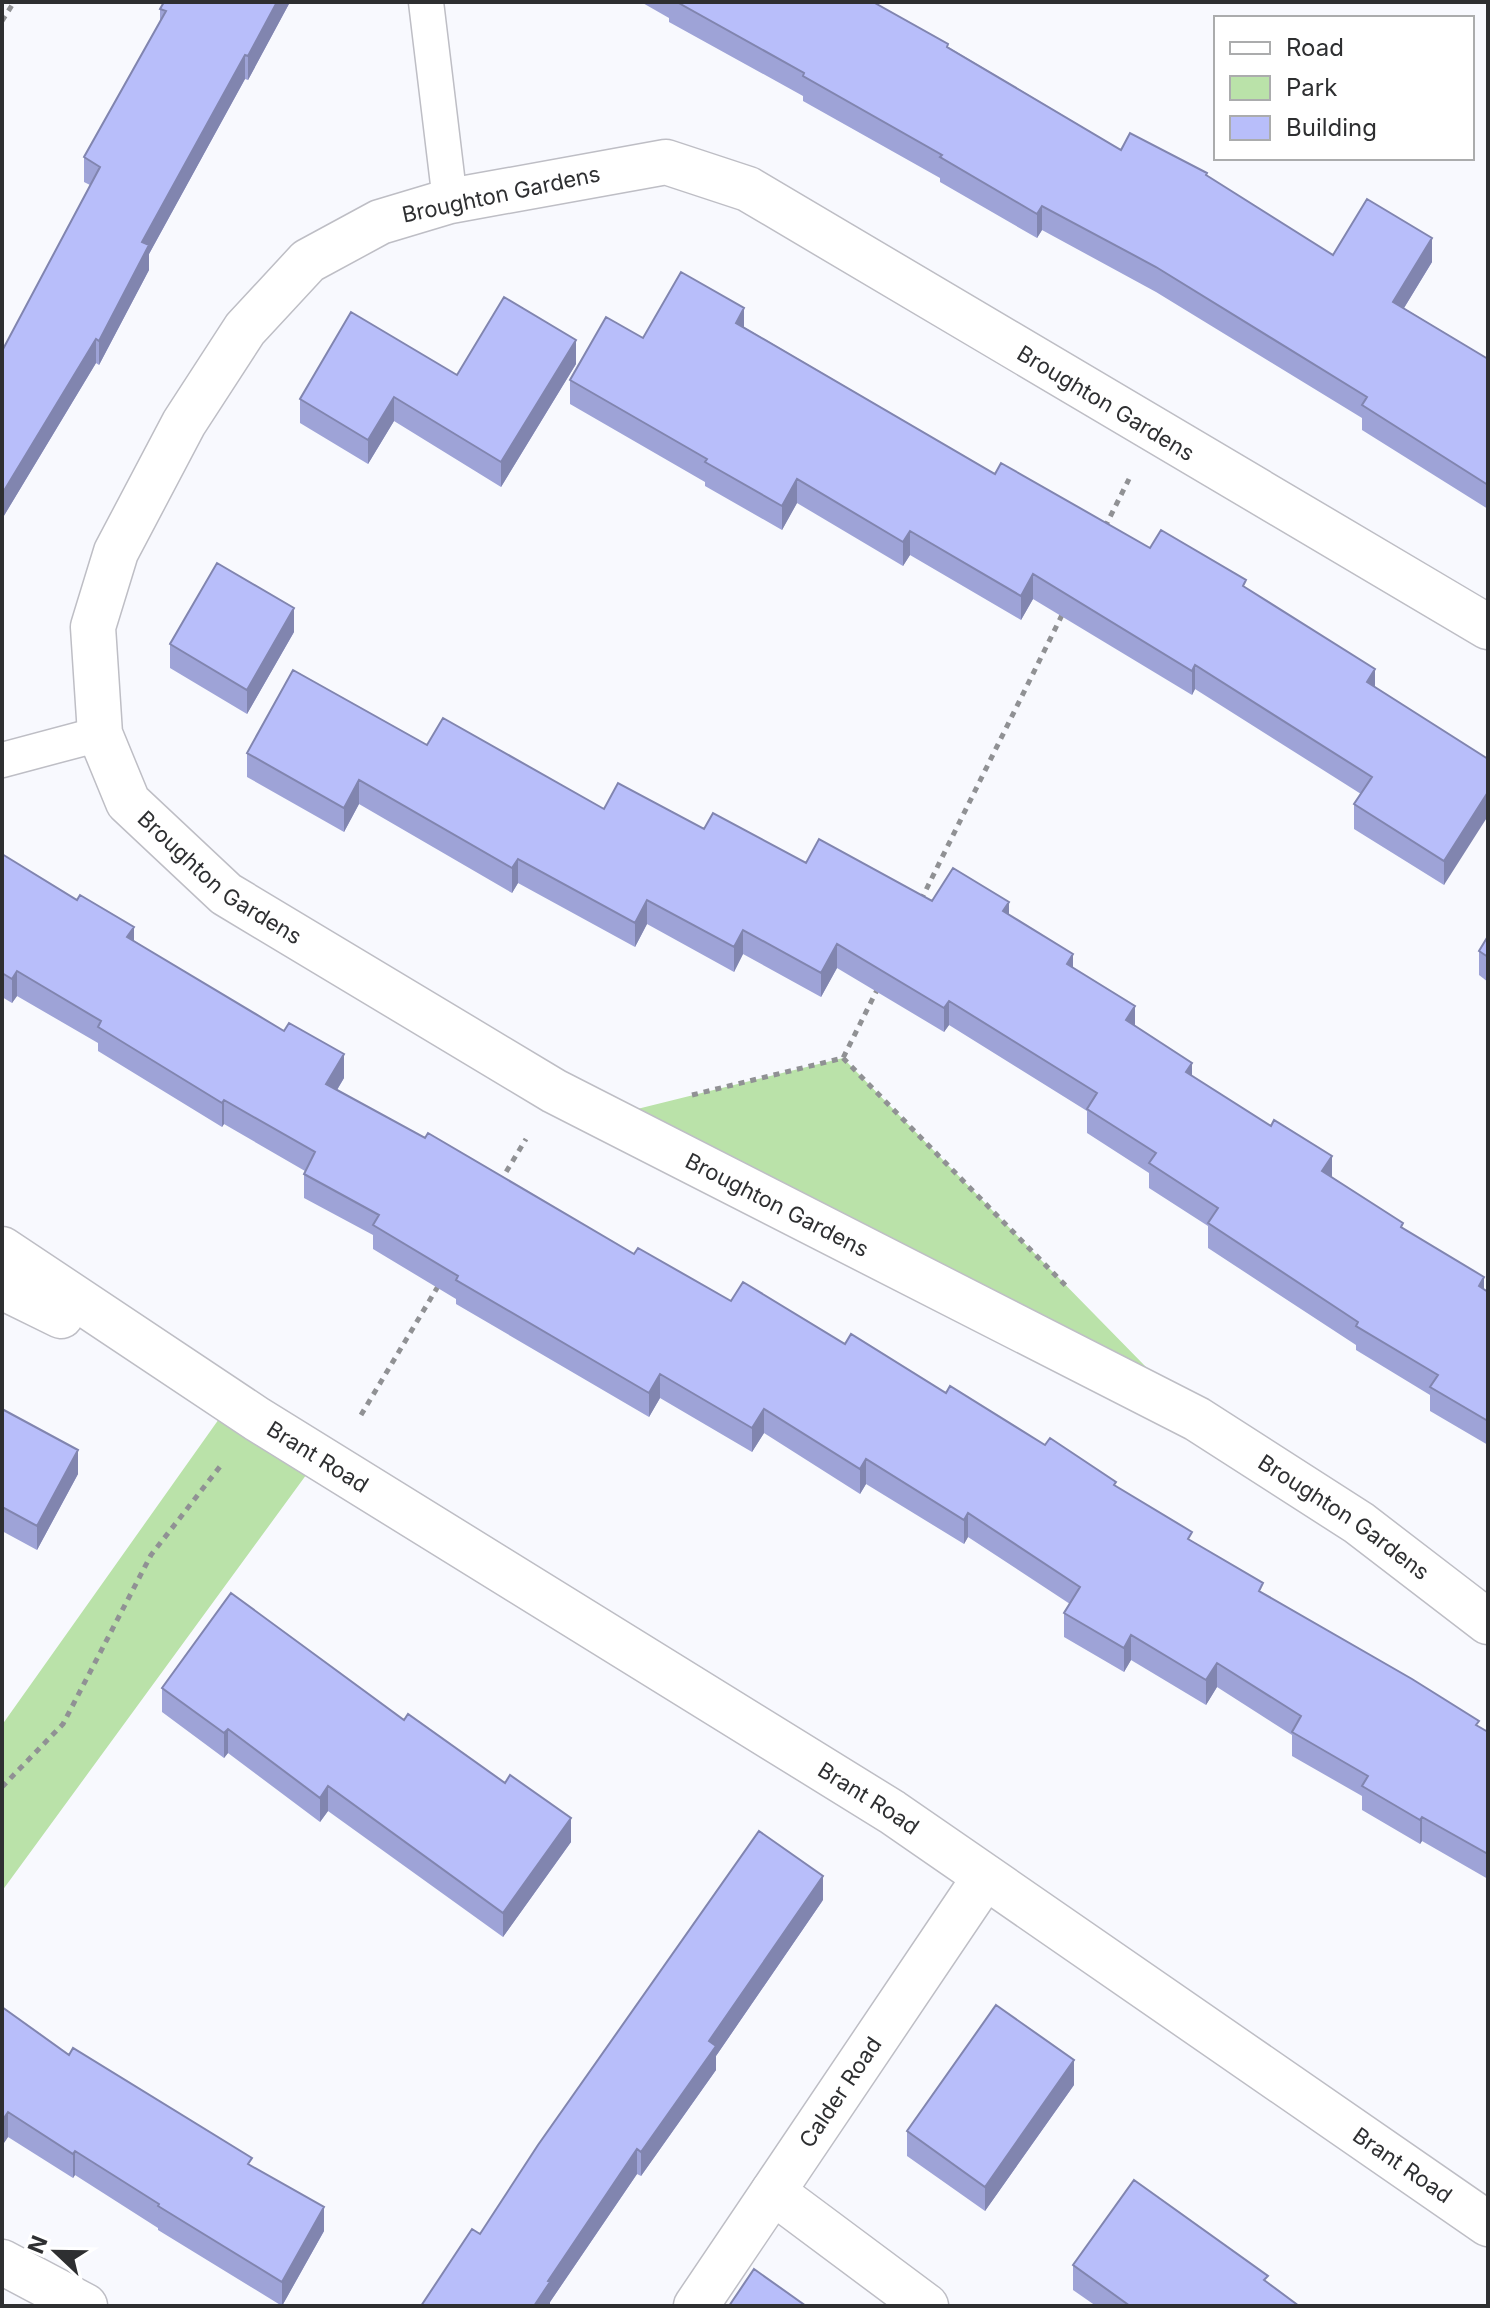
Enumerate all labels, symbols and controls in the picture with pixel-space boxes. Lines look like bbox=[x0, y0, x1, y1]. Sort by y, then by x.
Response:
legend bbox=[1214, 16, 1474, 160]
text: Road bbox=[1286, 33, 1344, 62]
text: Park bbox=[1286, 73, 1337, 102]
text: Building bbox=[1286, 113, 1377, 142]
street label: Broughton Gardens bbox=[400, 160, 602, 228]
street label: Broughton Gardens bbox=[1013, 340, 1199, 466]
street label: Broughton Gardens bbox=[133, 805, 307, 949]
street label: Broughton Gardens bbox=[681, 1147, 873, 1262]
street label: Brant Road bbox=[262, 1415, 373, 1498]
street label: Broughton Gardens bbox=[1254, 1449, 1434, 1585]
street label: Brant Road bbox=[813, 1756, 924, 1840]
street label: Calder Road bbox=[794, 2032, 887, 2152]
street label: Brant Road bbox=[1348, 2122, 1457, 2208]
north arrow bbox=[16, 2212, 96, 2292]
text: N bbox=[22, 2232, 53, 2257]

